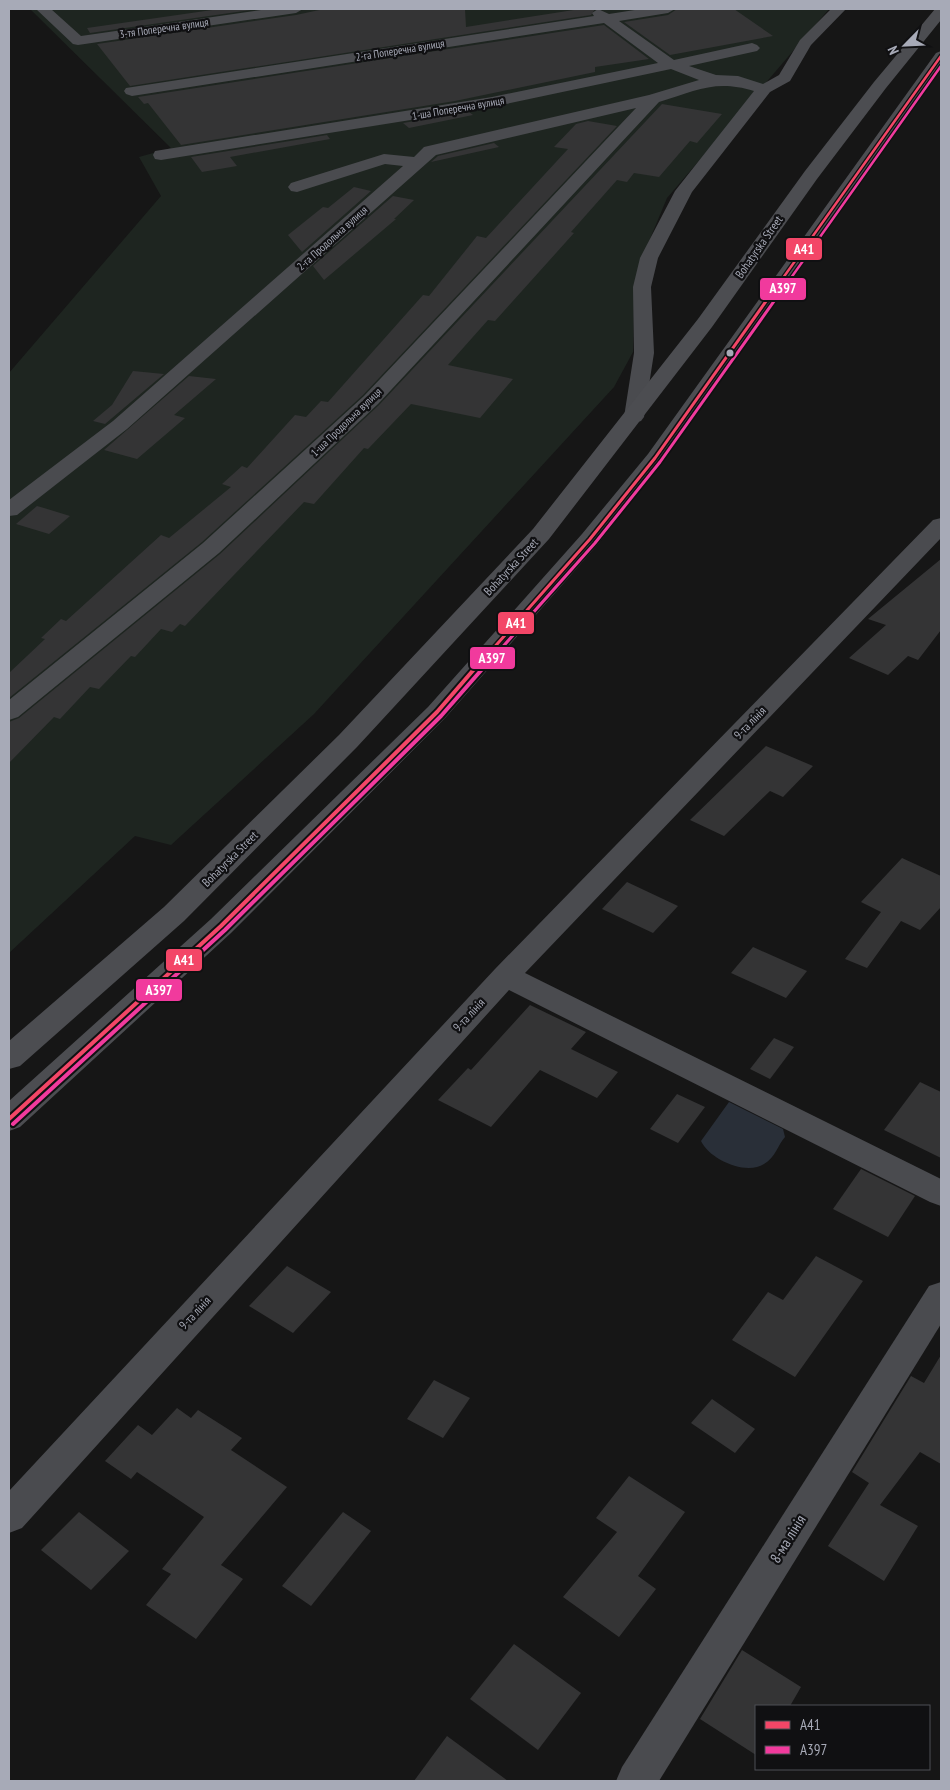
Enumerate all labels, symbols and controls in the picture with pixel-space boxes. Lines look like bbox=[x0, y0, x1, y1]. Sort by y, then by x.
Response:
street label: 3-тя Поперечна вулиця bbox=[118, 15, 210, 41]
north arrow bbox=[880, 20, 930, 70]
street label: 2-га Поперечна вулиця bbox=[354, 36, 446, 64]
text: N bbox=[883, 43, 903, 57]
street label: 1-ша Поперечна вулиця bbox=[411, 93, 505, 123]
street label: 2-га Продольна вулиця bbox=[294, 203, 370, 273]
street label: Bohatyrska Street bbox=[732, 212, 786, 281]
line badge: A41 bbox=[785, 237, 823, 261]
text: A41 bbox=[793, 240, 814, 258]
line badge: А397 bbox=[759, 277, 807, 301]
text: А397 bbox=[768, 279, 797, 297]
unlabelled marker bbox=[725, 348, 735, 358]
street label: 1-ша Продольна вулиця bbox=[308, 385, 384, 459]
street label: Bohatyrska Street bbox=[480, 534, 541, 598]
line badge: A41 bbox=[497, 611, 535, 635]
text: A41 bbox=[505, 614, 526, 632]
line badge: А397 bbox=[469, 646, 516, 670]
text: А397 bbox=[477, 649, 506, 667]
street label: 9-та лінія bbox=[730, 703, 769, 742]
street label: Bohatyrska Street bbox=[199, 827, 261, 890]
line badge: A41 bbox=[165, 948, 203, 972]
text: A41 bbox=[173, 951, 194, 969]
line badge: А397 bbox=[135, 978, 183, 1002]
text: А397 bbox=[144, 981, 173, 999]
street label: 9-та лінія bbox=[450, 995, 488, 1034]
street label: 9-та лінія bbox=[176, 1293, 214, 1332]
street label: 8-ма лінія bbox=[765, 1511, 810, 1566]
legend bbox=[755, 1705, 930, 1770]
text: A41 bbox=[800, 1715, 821, 1734]
text: А397 bbox=[800, 1740, 827, 1759]

